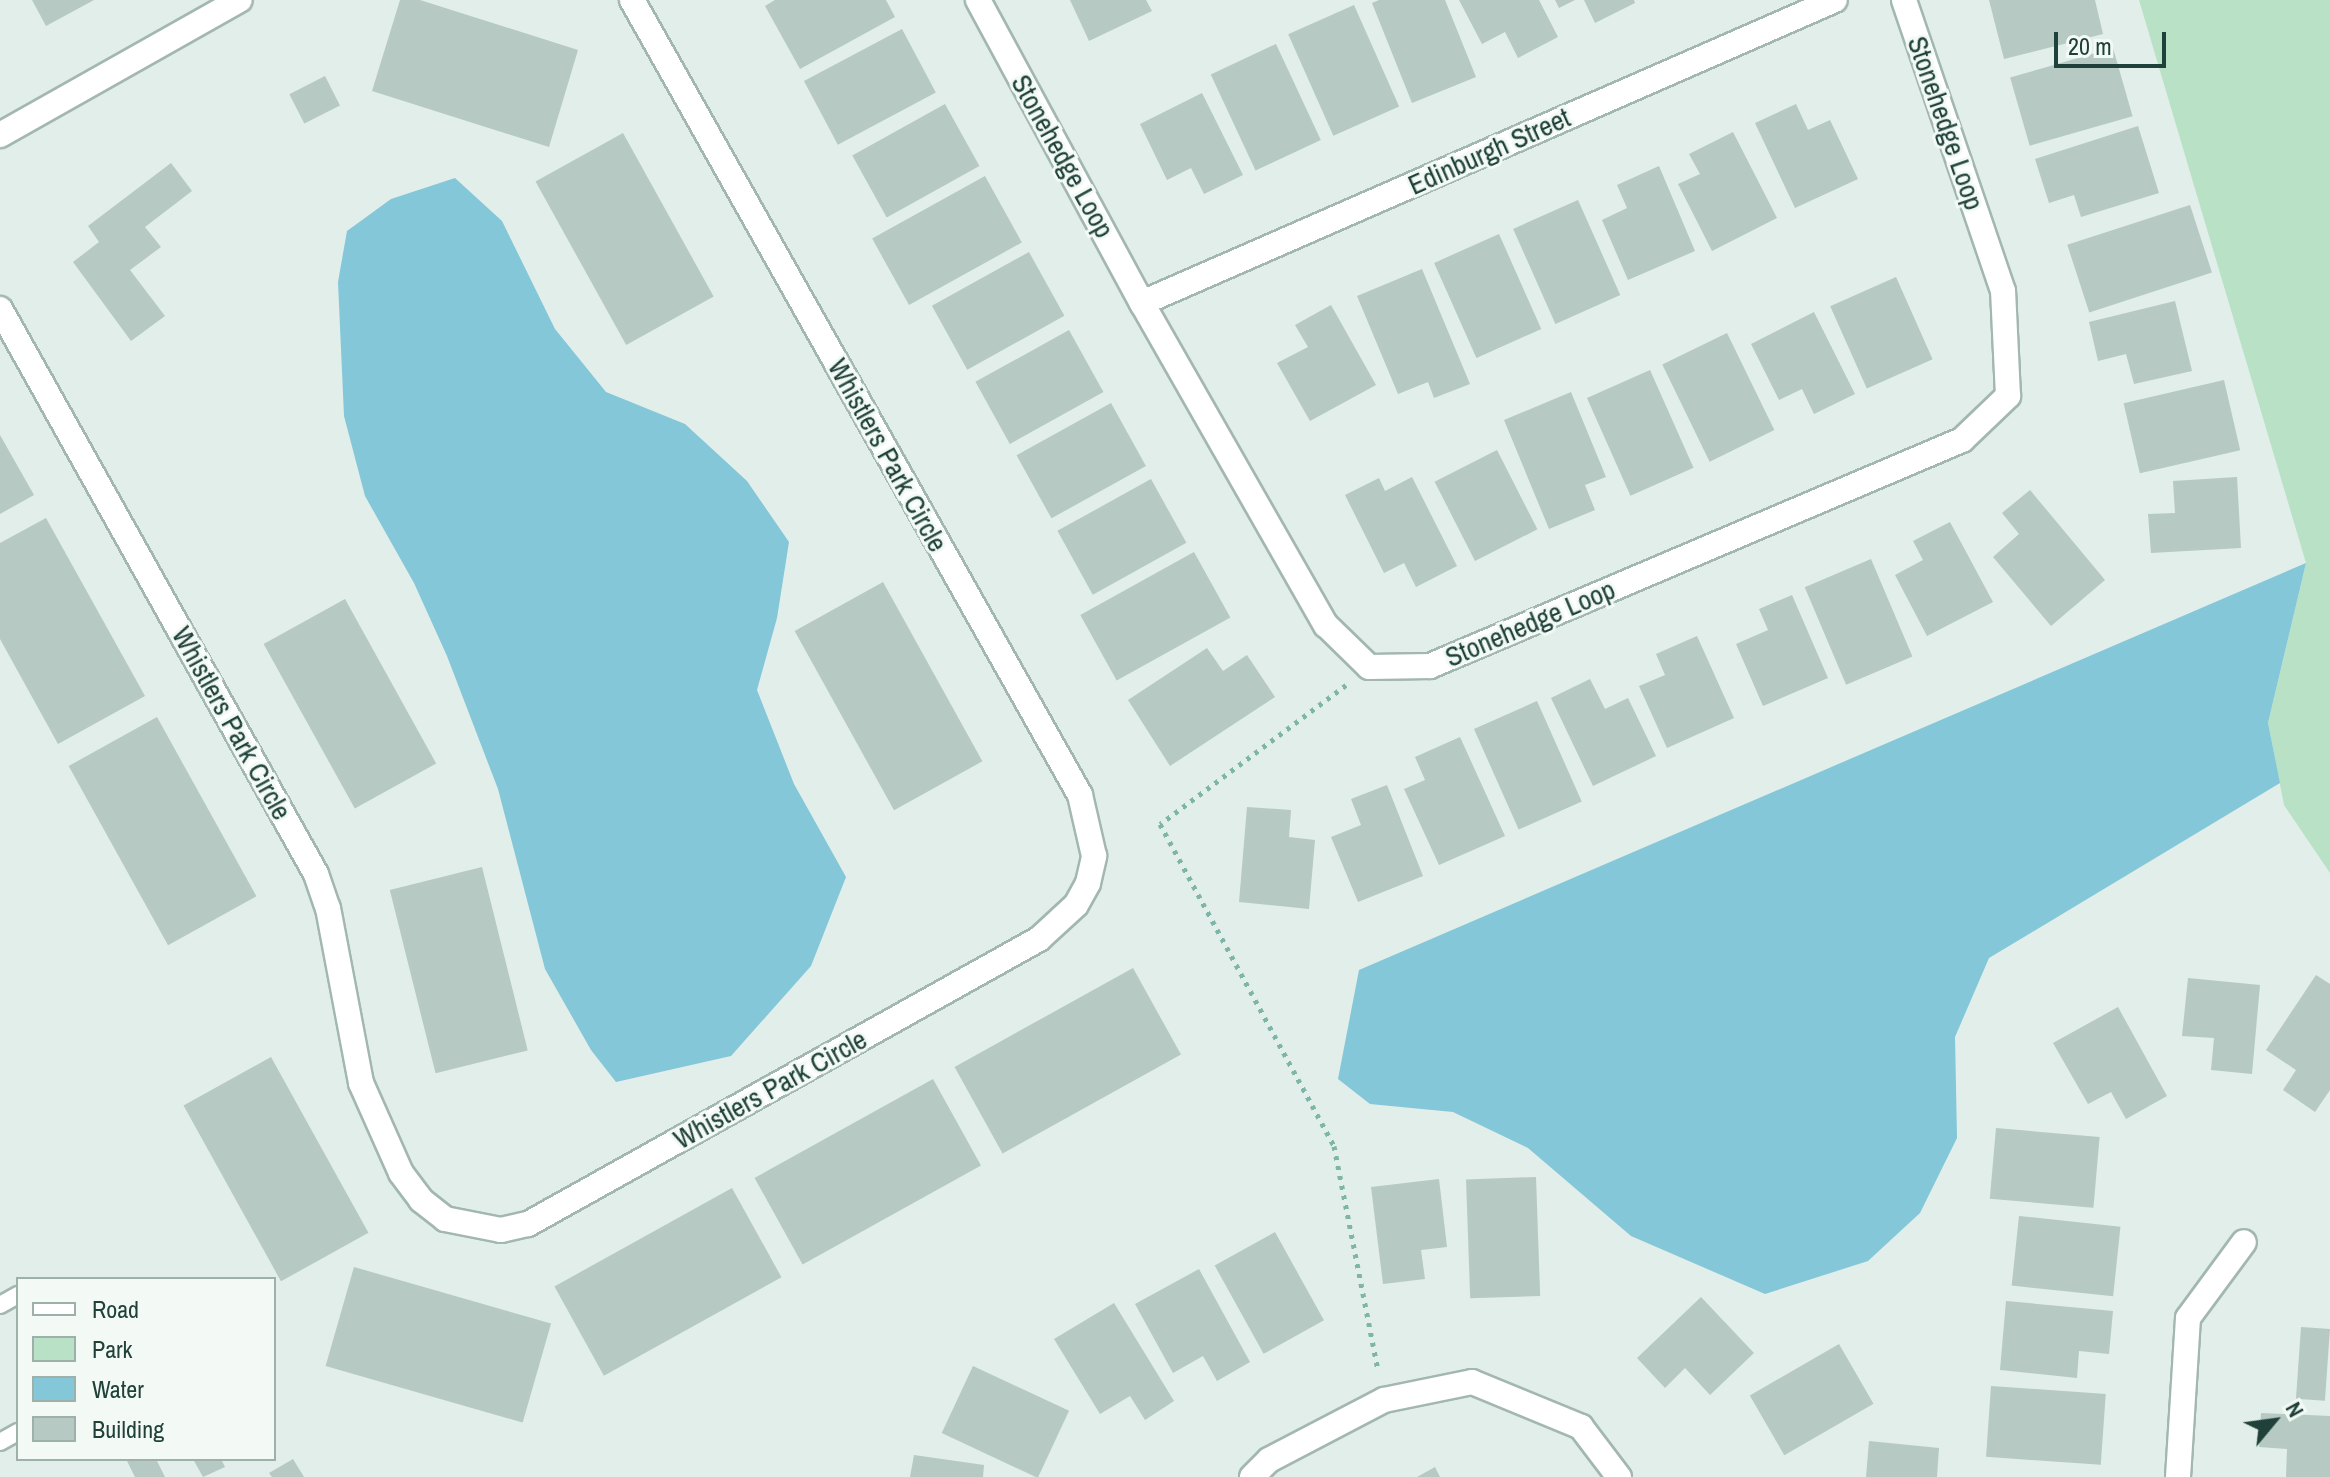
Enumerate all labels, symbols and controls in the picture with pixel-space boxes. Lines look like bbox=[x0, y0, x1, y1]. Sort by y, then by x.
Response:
scale bar bbox=[2058, 16, 2170, 66]
text: 20 m bbox=[2068, 30, 2112, 62]
street label: Stonehedge Loop bbox=[1901, 32, 1991, 214]
street label: Stonehedge Loop bbox=[1004, 69, 1122, 243]
street label: Edinburgh Street bbox=[1403, 100, 1575, 202]
street label: Whistlers Park Circle bbox=[821, 353, 955, 557]
street label: Stonehedge Loop bbox=[1440, 572, 1620, 674]
street label: Whistlers Park Circle bbox=[165, 621, 299, 825]
street label: Whistlers Park Circle bbox=[668, 1022, 872, 1156]
legend bbox=[16, 1277, 276, 1461]
text: Road bbox=[92, 1293, 139, 1325]
text: Park bbox=[92, 1333, 132, 1365]
text: Water bbox=[92, 1373, 144, 1405]
north arrow bbox=[2234, 1381, 2314, 1461]
text: N bbox=[2279, 1396, 2311, 1422]
text: Building bbox=[92, 1413, 164, 1445]

